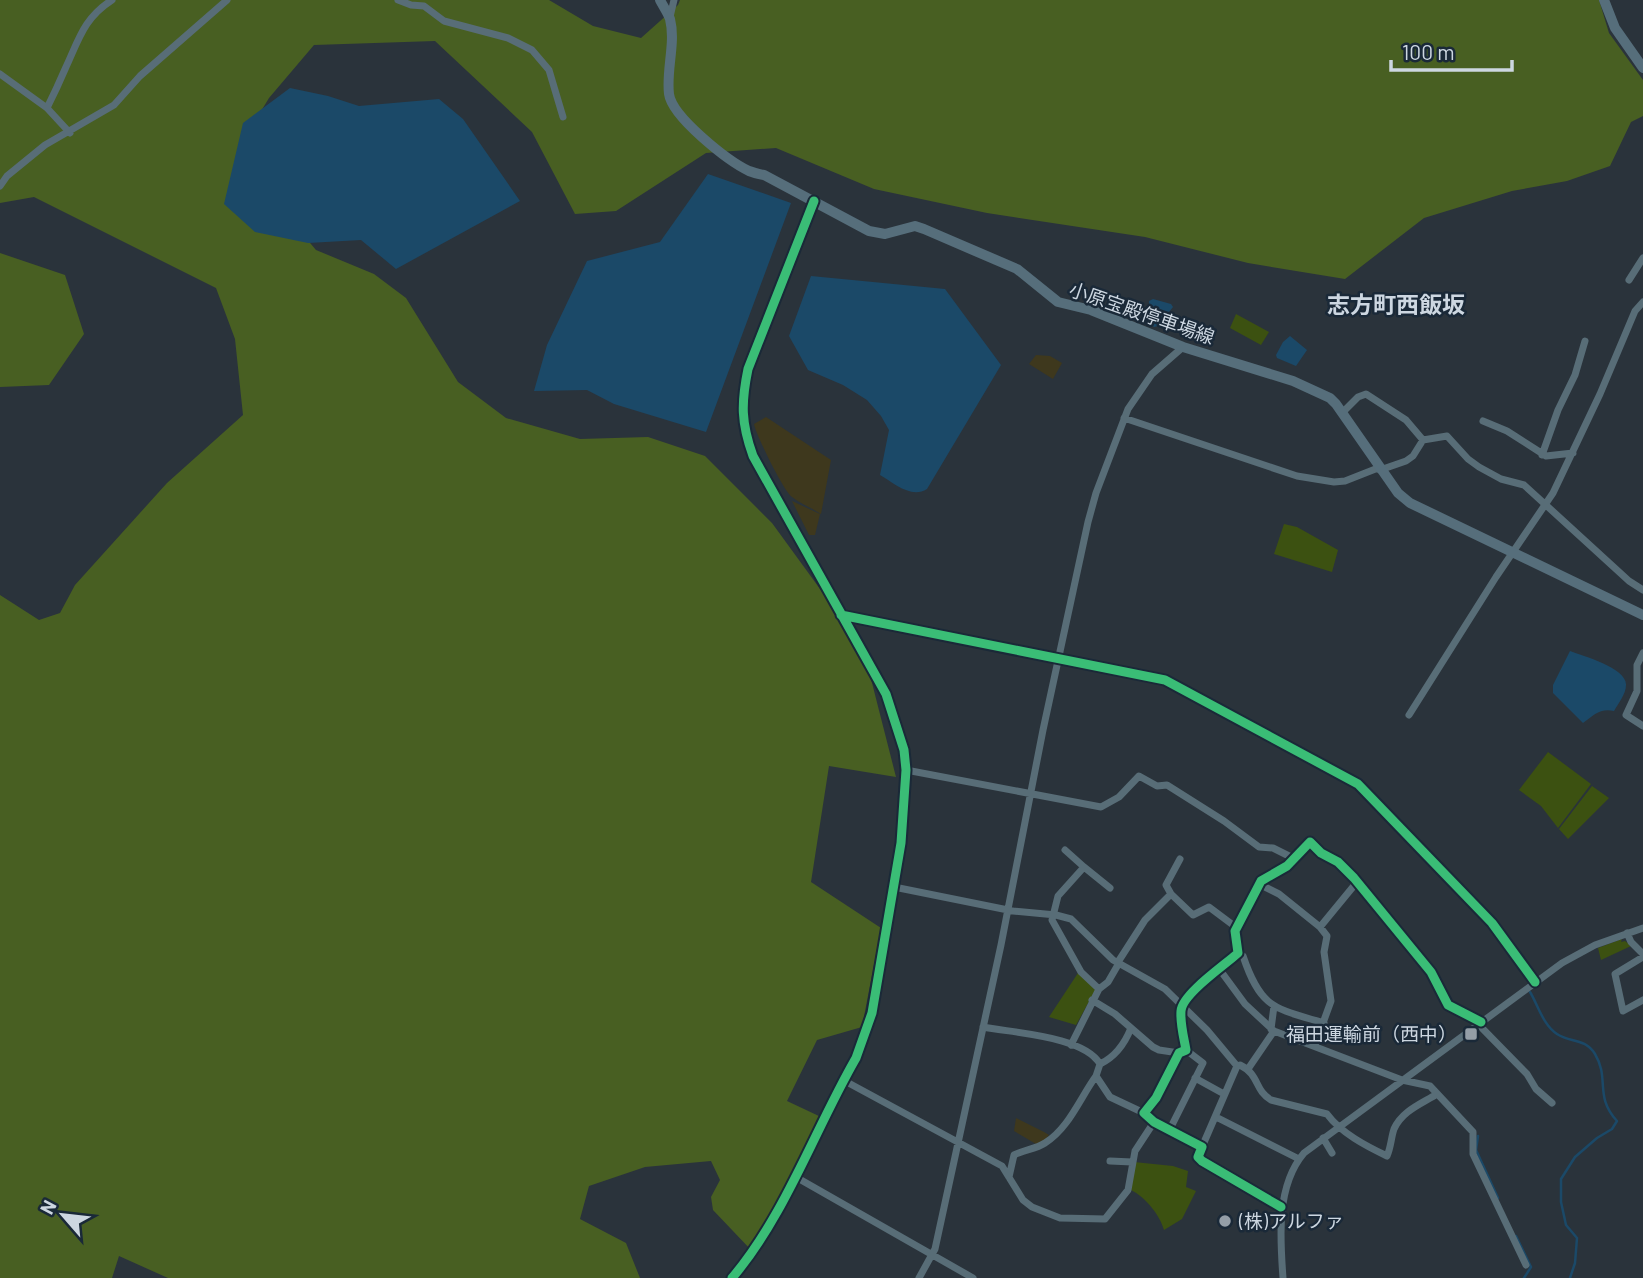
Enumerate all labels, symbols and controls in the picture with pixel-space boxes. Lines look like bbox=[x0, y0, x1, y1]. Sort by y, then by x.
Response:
scale bar bbox=[1391, 28, 1512, 72]
text: 100 m bbox=[1402, 39, 1455, 64]
street label: 小原宝殿停車場線 bbox=[1067, 277, 1218, 348]
district label: 志方町西飯坂 bbox=[1327, 290, 1465, 318]
place label: 福田運輸前（西中） bbox=[1286, 1022, 1457, 1045]
marker: 福田運輸前（西中） bbox=[1463, 1026, 1479, 1042]
north arrow bbox=[28, 1180, 98, 1250]
text: N bbox=[34, 1196, 61, 1218]
place label: (株)アルファ bbox=[1238, 1209, 1344, 1232]
marker: (株)アルファ bbox=[1217, 1213, 1233, 1229]

